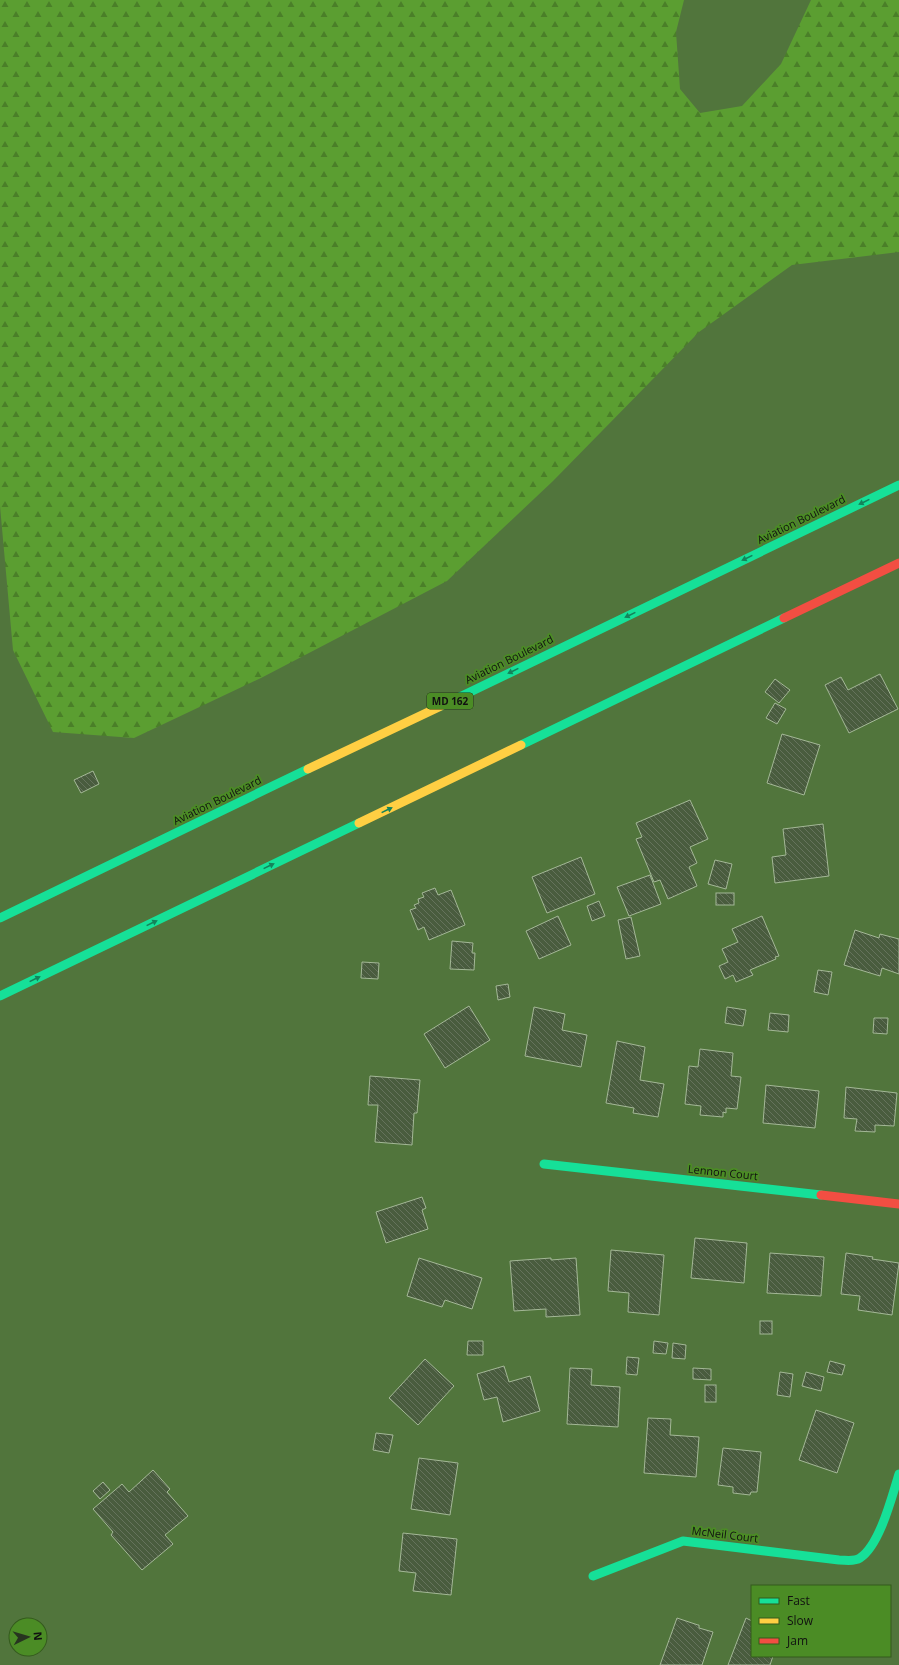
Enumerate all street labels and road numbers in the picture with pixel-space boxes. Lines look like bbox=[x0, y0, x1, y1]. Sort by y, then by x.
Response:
street label: Aviation Boulevard bbox=[754, 491, 848, 547]
street label: Aviation Boulevard bbox=[462, 631, 556, 687]
road number: MD 162 bbox=[427, 693, 473, 709]
street label: Aviation Boulevard bbox=[170, 772, 264, 828]
street label: Lennon Court bbox=[687, 1161, 759, 1183]
street label: McNeil Court bbox=[691, 1522, 759, 1546]

